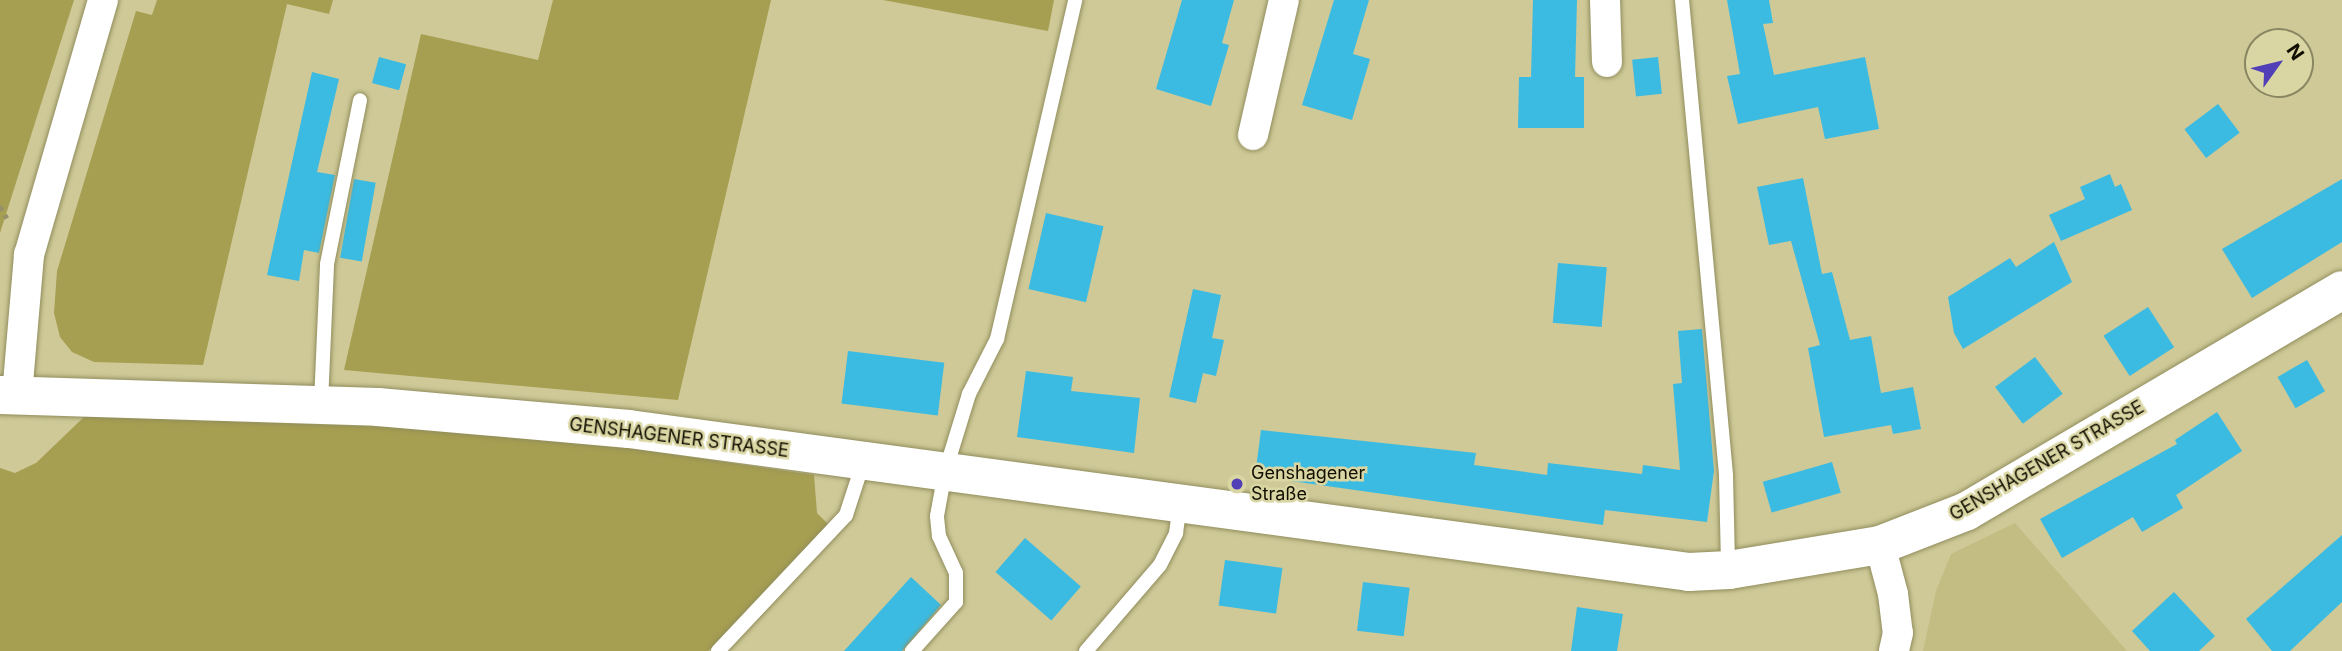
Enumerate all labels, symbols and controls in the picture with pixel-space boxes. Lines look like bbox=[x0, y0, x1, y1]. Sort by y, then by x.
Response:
north arrow bbox=[2244, 28, 2314, 98]
text: N bbox=[2282, 40, 2309, 65]
street label: GENSHAGENER STRASSE bbox=[1946, 396, 2148, 526]
street label: GENSHAGENER STRASSE bbox=[568, 414, 790, 462]
place label: Genshagener Straße bbox=[1251, 463, 1365, 505]
marker: Genshagener Straße bbox=[1229, 476, 1245, 492]

